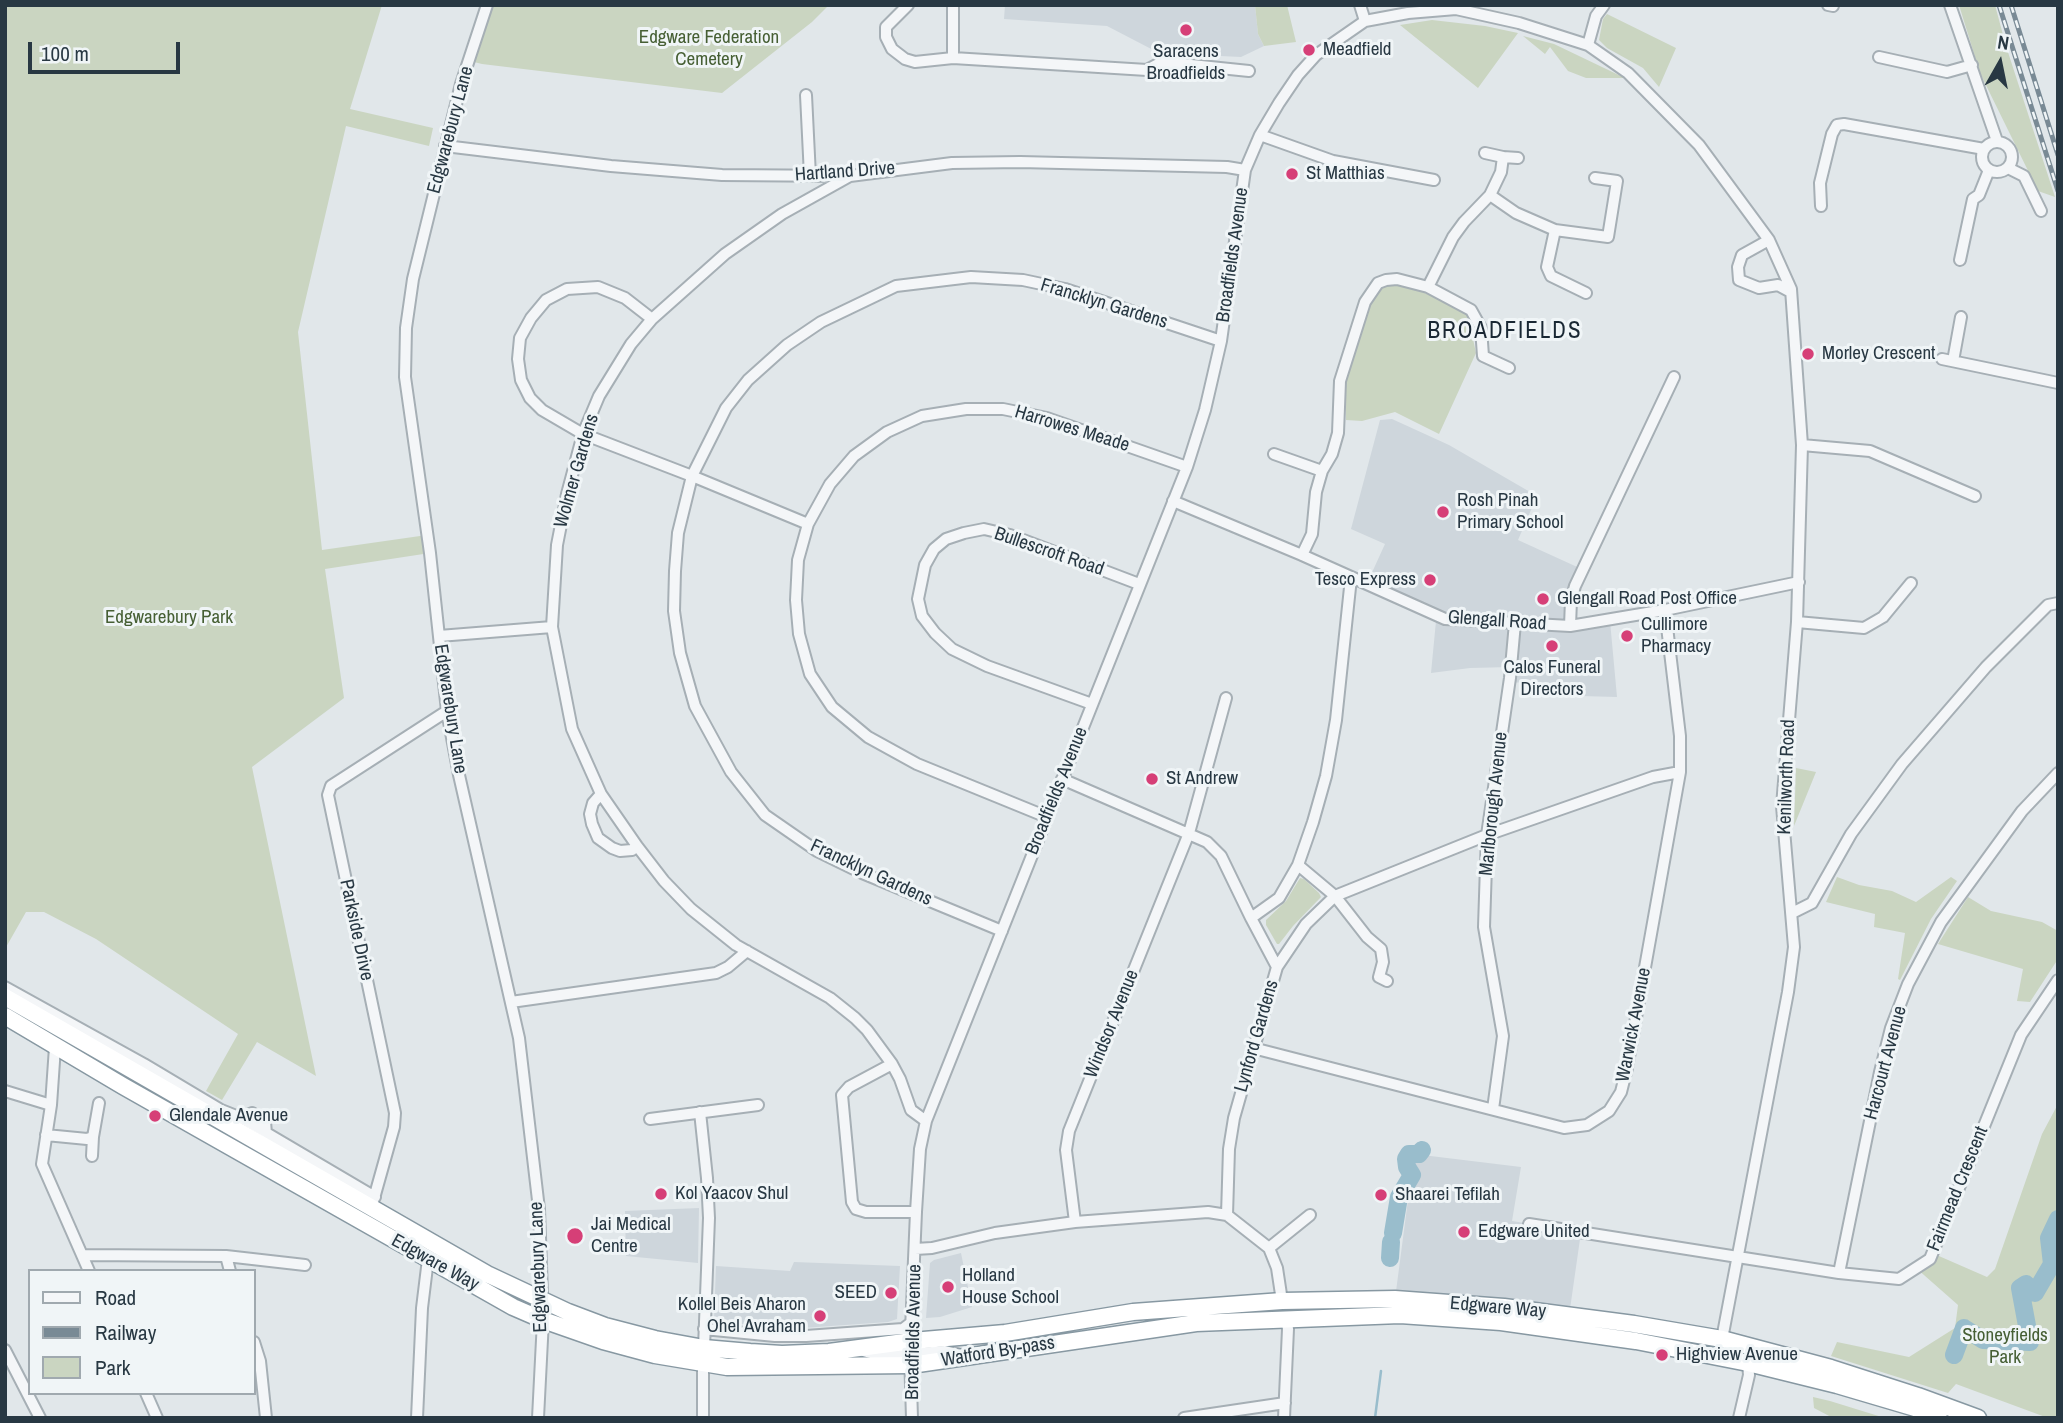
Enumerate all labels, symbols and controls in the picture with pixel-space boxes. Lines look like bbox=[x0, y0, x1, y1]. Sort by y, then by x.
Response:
marker: Saracens Broadfields bbox=[1178, 22, 1194, 38]
park label: Edgware Federation Cemetery bbox=[639, 27, 779, 71]
scale bar bbox=[32, 28, 184, 72]
north arrow bbox=[1965, 28, 2035, 98]
text: N bbox=[1996, 29, 2011, 56]
text: 100 m bbox=[41, 39, 89, 68]
place label: Meadfield bbox=[1323, 39, 1391, 61]
place label: Saracens Broadfields bbox=[1147, 41, 1225, 85]
marker: Meadfield bbox=[1301, 42, 1317, 58]
street label: Edgwarebury Lane bbox=[423, 64, 479, 196]
street label: Hartland Drive bbox=[794, 157, 896, 187]
place label: St Matthias bbox=[1306, 163, 1385, 185]
marker: St Matthias bbox=[1284, 166, 1300, 182]
street label: Broadfields Avenue bbox=[1212, 186, 1254, 324]
street label: Francklyn Gardens bbox=[1038, 274, 1170, 334]
district label: BROADFIELDS bbox=[1429, 318, 1581, 346]
place label: Morley Crescent bbox=[1822, 343, 1935, 365]
marker: Morley Crescent bbox=[1800, 346, 1816, 362]
street label: Harrowes Meade bbox=[1012, 401, 1132, 457]
street label: Wolmer Gardens bbox=[550, 411, 604, 531]
place label: Rosh Pinah Primary School bbox=[1457, 490, 1563, 534]
marker: Rosh Pinah Primary School bbox=[1435, 504, 1451, 520]
street label: Bullescroft Road bbox=[991, 523, 1107, 581]
place label: Tesco Express bbox=[1315, 569, 1416, 591]
marker: Tesco Express bbox=[1422, 572, 1438, 588]
place label: Glengall Road Post Office bbox=[1557, 588, 1737, 610]
marker: Glengall Road Post Office bbox=[1535, 591, 1551, 607]
street label: Glengall Road bbox=[1447, 606, 1547, 636]
park label: Edgwarebury Park bbox=[105, 607, 233, 629]
place label: Cullimore Pharmacy bbox=[1641, 614, 1711, 658]
marker: Cullimore Pharmacy bbox=[1619, 628, 1635, 644]
marker: Calos Funeral Directors bbox=[1544, 638, 1560, 654]
street label: Edgwarebury Lane bbox=[429, 643, 471, 775]
place label: Calos Funeral Directors bbox=[1504, 657, 1600, 701]
street label: Kenilworth Road bbox=[1774, 719, 1800, 835]
street label: Broadfields Avenue bbox=[1021, 724, 1093, 858]
street label: Marlborough Avenue bbox=[1475, 731, 1513, 877]
place label: St Andrew bbox=[1166, 768, 1238, 790]
marker: St Andrew bbox=[1144, 771, 1160, 787]
street label: Francklyn Gardens bbox=[807, 835, 935, 911]
street label: Parkside Drive bbox=[334, 877, 378, 983]
street label: Windsor Avenue bbox=[1080, 966, 1144, 1082]
street label: Warwick Avenue bbox=[1612, 966, 1656, 1084]
street label: Lynford Gardens bbox=[1230, 977, 1284, 1095]
street label: Harcourt Avenue bbox=[1860, 1004, 1912, 1122]
place label: Glendale Avenue bbox=[169, 1105, 288, 1127]
marker: Glendale Avenue bbox=[147, 1108, 163, 1124]
street label: Fairmead Crescent bbox=[1923, 1123, 1993, 1255]
place label: Kol Yaacov Shul bbox=[675, 1183, 788, 1205]
place label: Shaarei Tefilah bbox=[1395, 1184, 1500, 1206]
marker: Kol Yaacov Shul bbox=[653, 1186, 669, 1202]
marker: Shaarei Tefilah bbox=[1373, 1187, 1389, 1203]
street label: Edgwarebury Lane bbox=[525, 1201, 553, 1333]
place label: Jai Medical Centre bbox=[591, 1214, 671, 1258]
place label: Edgware United bbox=[1478, 1221, 1590, 1243]
marker: Edgware United bbox=[1456, 1224, 1472, 1240]
marker: Jai Medical Centre bbox=[565, 1226, 585, 1246]
street label: Edgware Way bbox=[387, 1230, 483, 1296]
street label: Broadfields Avenue bbox=[901, 1264, 927, 1400]
place label: Holland House School bbox=[962, 1265, 1059, 1309]
legend bbox=[28, 1269, 256, 1395]
marker: Holland House School bbox=[940, 1279, 956, 1295]
place label: SEED bbox=[835, 1282, 877, 1304]
text: Road bbox=[95, 1283, 136, 1312]
marker: SEED bbox=[883, 1285, 899, 1301]
street label: Edgware Way bbox=[1449, 1292, 1547, 1324]
place label: Kollel Beis Aharon Ohel Avraham bbox=[678, 1294, 806, 1338]
marker: Kollel Beis Aharon Ohel Avraham bbox=[812, 1308, 828, 1324]
text: Railway bbox=[95, 1318, 156, 1347]
park label: Stoneyfields Park bbox=[1962, 1325, 2048, 1369]
street label: Watford By-pass bbox=[940, 1332, 1056, 1372]
place label: Highview Avenue bbox=[1676, 1344, 1798, 1366]
marker: Highview Avenue bbox=[1654, 1347, 1670, 1363]
text: Park bbox=[95, 1353, 130, 1382]

